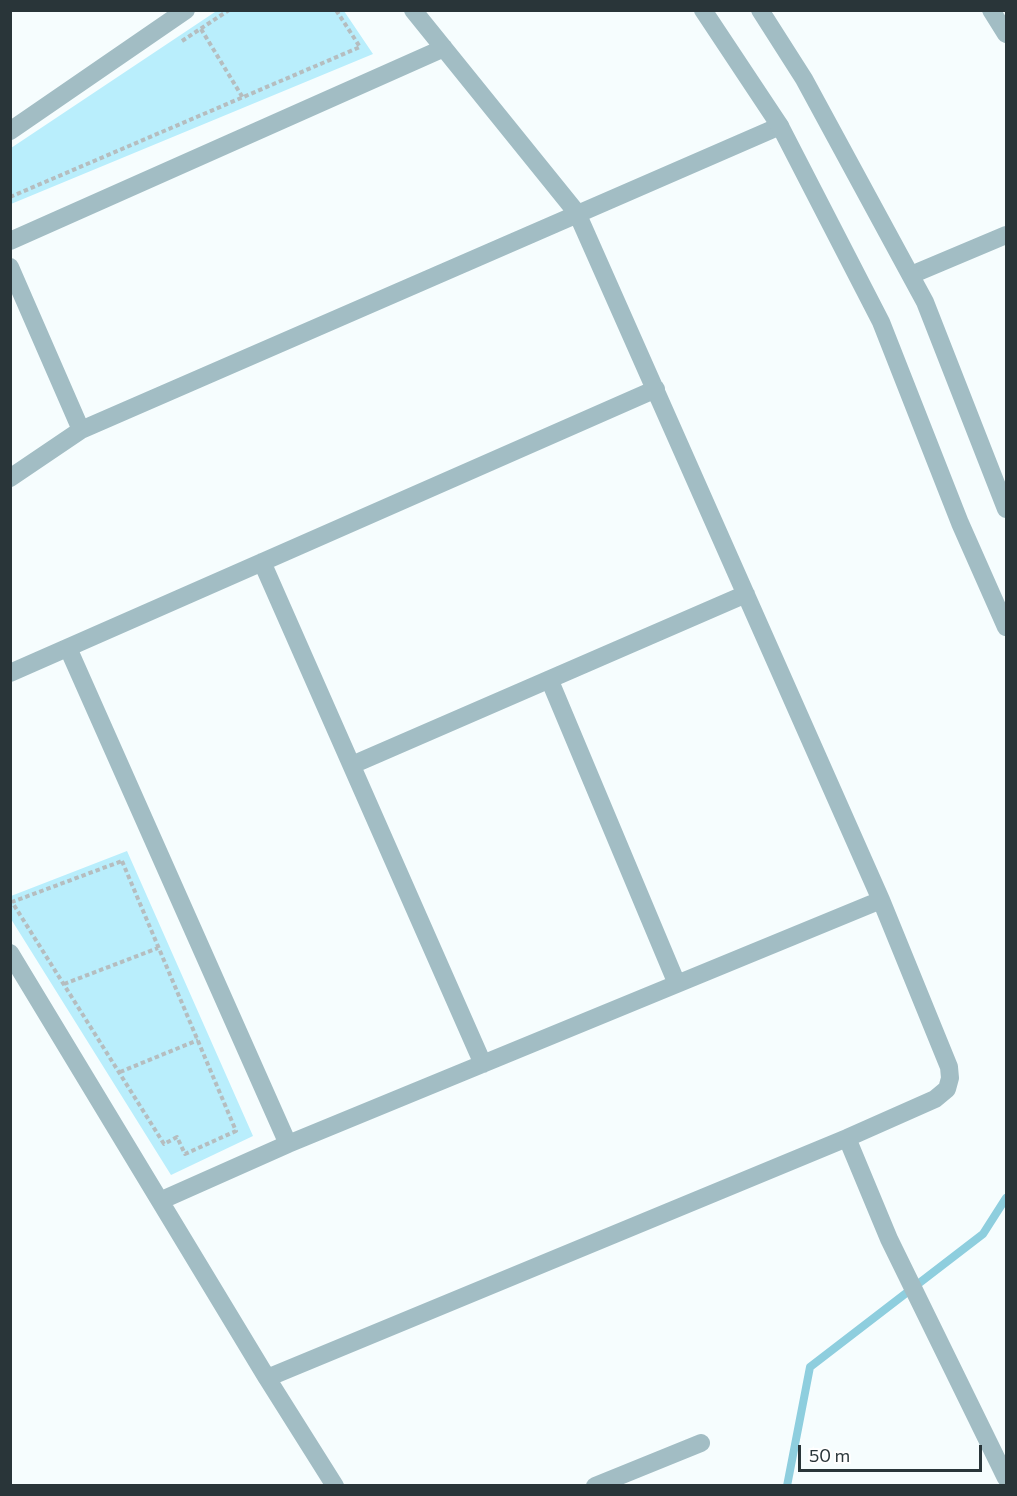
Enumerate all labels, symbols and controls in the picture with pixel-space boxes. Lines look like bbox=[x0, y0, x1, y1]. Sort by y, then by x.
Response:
scale bar bbox=[801, 1433, 986, 1471]
text: 50 m bbox=[809, 1444, 850, 1466]

